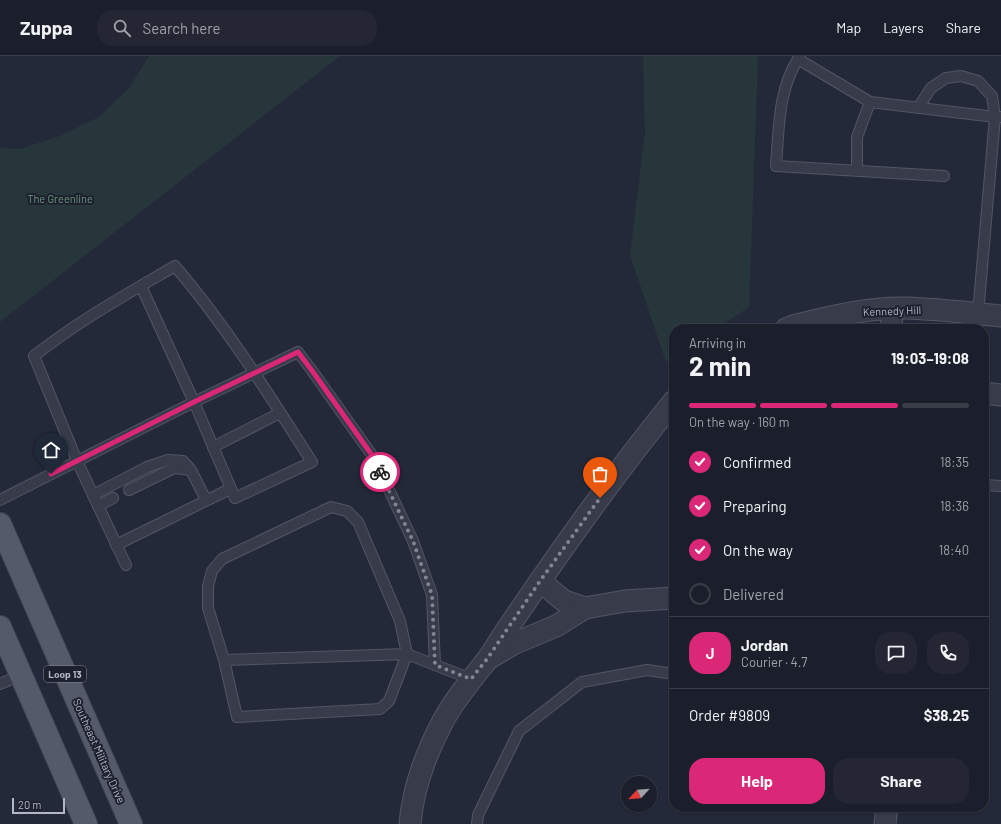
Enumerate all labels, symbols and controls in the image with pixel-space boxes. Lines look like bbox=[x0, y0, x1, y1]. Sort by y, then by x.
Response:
search box bbox=[97, 10, 377, 46]
text: Zuppa bbox=[20, 16, 73, 39]
icon: search bbox=[111, 17, 133, 39]
text: Search here bbox=[143, 19, 221, 37]
text: Map bbox=[836, 19, 861, 36]
text: Layers bbox=[883, 19, 924, 36]
text: Share bbox=[946, 19, 981, 36]
park label: The Greenline bbox=[27, 192, 93, 205]
street label: Kennedy Hill bbox=[863, 303, 921, 318]
text: Arriving in bbox=[689, 335, 746, 351]
text: 19:03–19:08 bbox=[891, 349, 969, 367]
text: 2 min bbox=[689, 350, 751, 381]
text: On the way · 160 m bbox=[689, 414, 790, 430]
pin bbox=[34, 433, 68, 474]
icon: home bbox=[40, 439, 62, 461]
icon: check bbox=[689, 451, 711, 473]
courier bbox=[360, 452, 400, 492]
text: Confirmed bbox=[723, 453, 791, 471]
text: 18:35 bbox=[940, 454, 969, 470]
pin bbox=[583, 457, 617, 498]
icon: bike bbox=[369, 461, 391, 483]
icon: bag bbox=[589, 463, 611, 485]
icon: check bbox=[689, 495, 711, 517]
text: Preparing bbox=[723, 497, 787, 515]
text: 18:36 bbox=[940, 498, 969, 514]
icon: check bbox=[689, 539, 711, 561]
text: On the way bbox=[723, 541, 793, 559]
text: 18:40 bbox=[939, 542, 969, 558]
text: Delivered bbox=[723, 585, 784, 603]
button: chat bbox=[875, 632, 917, 674]
button: phone bbox=[927, 632, 969, 674]
text: Jordan bbox=[741, 636, 788, 654]
text: J bbox=[706, 644, 714, 662]
text: Courier · 4.7 bbox=[741, 654, 808, 670]
road number: Loop 13 bbox=[44, 666, 86, 682]
street label: Southeast Military Drive bbox=[71, 697, 128, 805]
text: Order #9809 bbox=[689, 706, 770, 724]
text: $38.25 bbox=[924, 706, 969, 724]
button: Help bbox=[689, 758, 825, 804]
button: Share bbox=[833, 758, 969, 804]
north arrow bbox=[621, 776, 657, 812]
map controls bbox=[621, 776, 657, 812]
scale bar bbox=[12, 796, 65, 815]
text: 20 m bbox=[18, 798, 41, 811]

